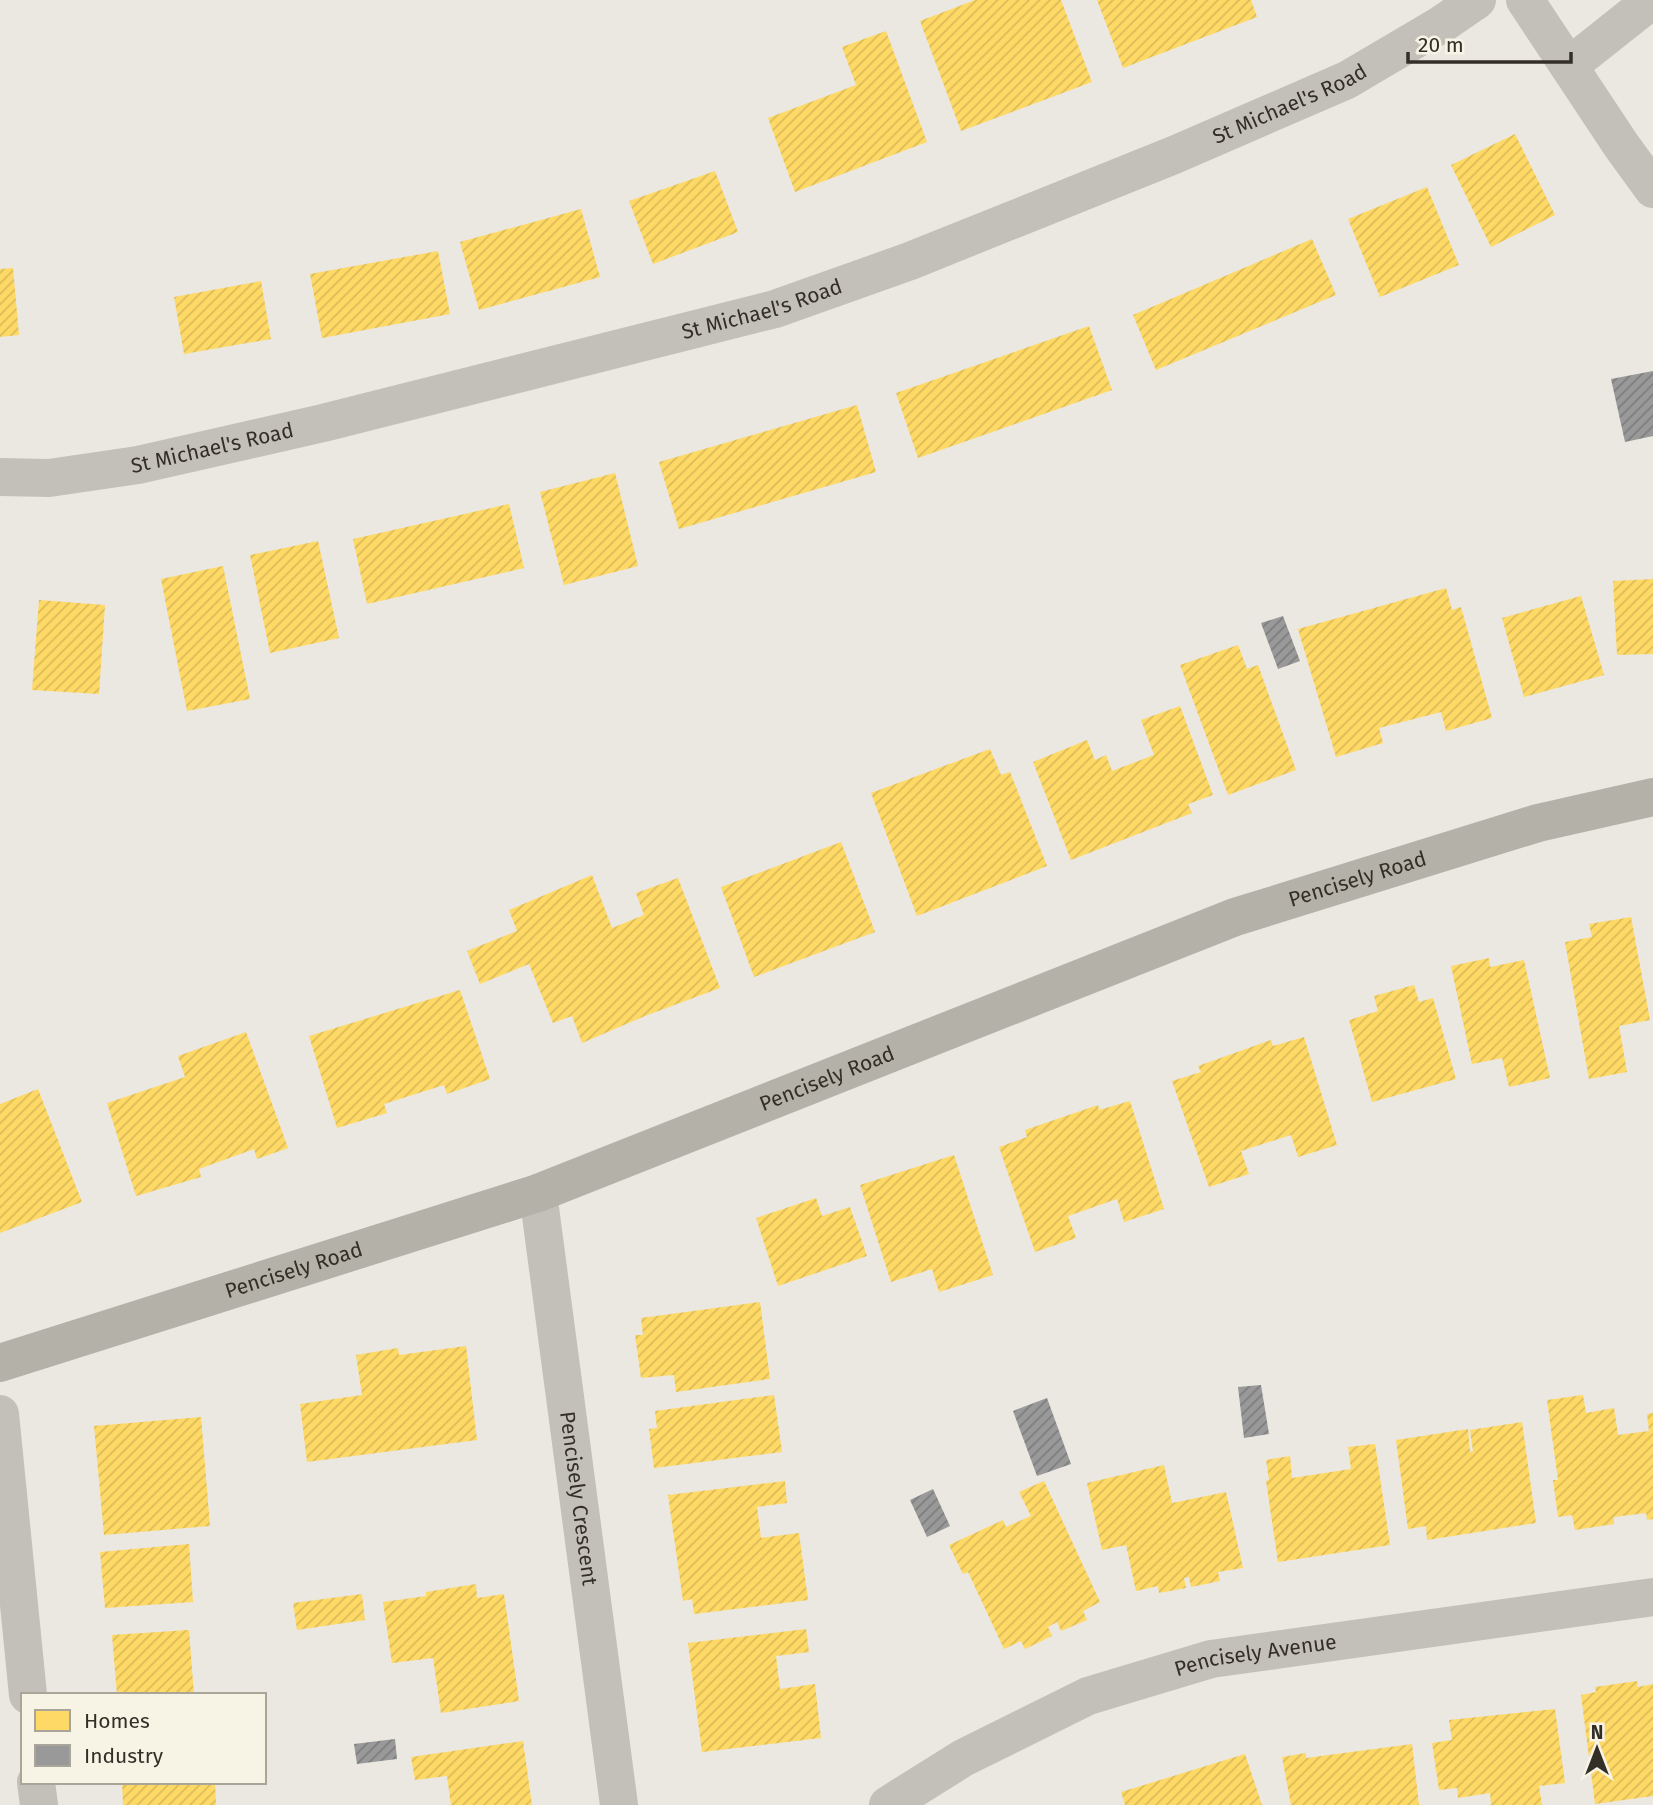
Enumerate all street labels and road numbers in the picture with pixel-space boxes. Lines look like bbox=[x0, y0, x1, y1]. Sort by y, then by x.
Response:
street label: St Michael's Road bbox=[1209, 58, 1372, 150]
street label: St Michael's Road bbox=[679, 273, 846, 345]
street label: St Michael's Road bbox=[129, 417, 296, 479]
street label: Pencisely Road bbox=[1285, 845, 1429, 913]
street label: Pencisely Road bbox=[756, 1040, 898, 1117]
street label: Pencisely Road bbox=[222, 1236, 366, 1304]
street label: Pencisely Crescent bbox=[554, 1410, 603, 1588]
street label: Pencisely Avenue bbox=[1171, 1629, 1338, 1682]

